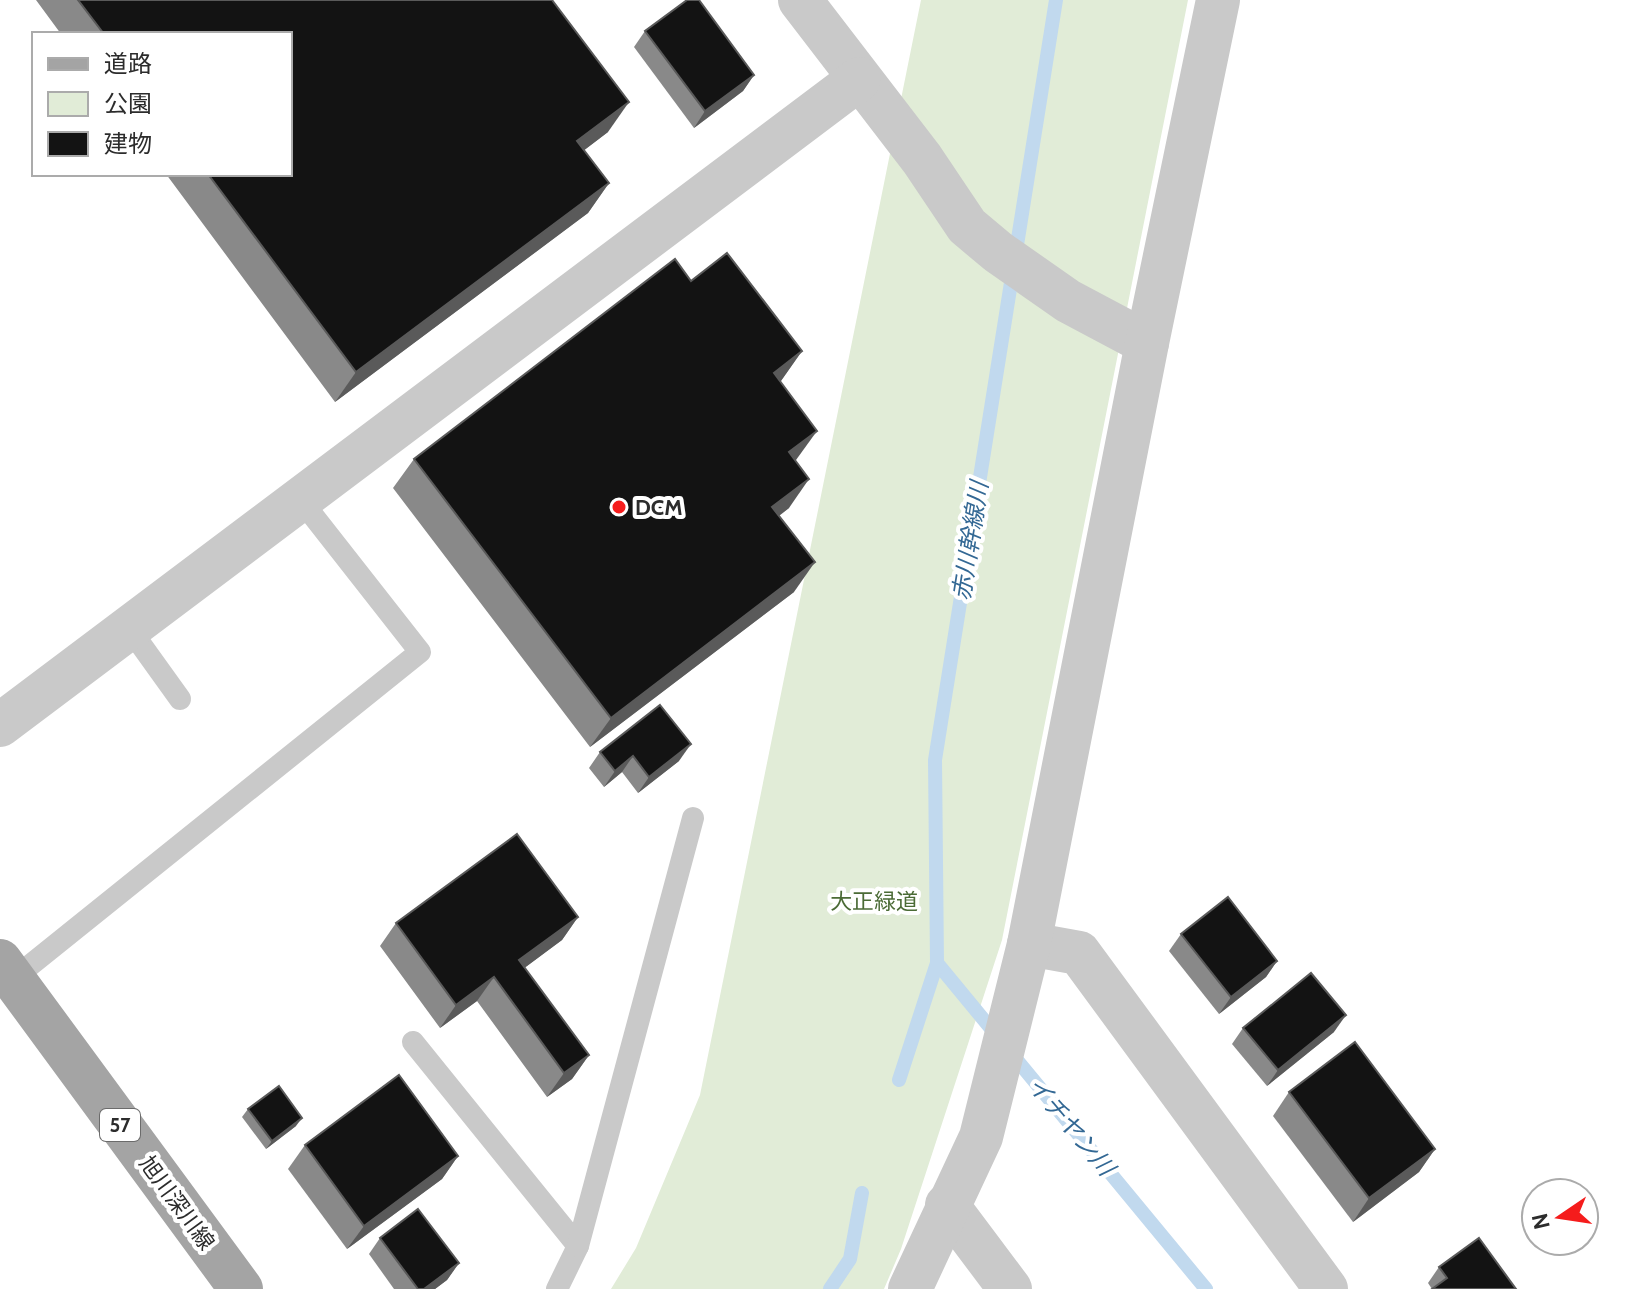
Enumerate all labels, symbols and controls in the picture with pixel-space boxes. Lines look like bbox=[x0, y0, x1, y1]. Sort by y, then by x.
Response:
legend bbox=[32, 32, 292, 176]
text: 道路 bbox=[104, 49, 152, 78]
text: 公園 bbox=[104, 89, 152, 118]
text: 建物 bbox=[104, 129, 152, 158]
water label: 赤川幹線川 bbox=[946, 477, 994, 603]
place label: DCM bbox=[635, 494, 683, 521]
marker: DCM bbox=[610, 498, 628, 516]
park label: 大正緑道 bbox=[830, 888, 918, 915]
water label: イチヤン川 bbox=[1021, 1071, 1123, 1184]
road number: 57 bbox=[100, 1109, 140, 1141]
street label: 旭川深川線 bbox=[134, 1151, 220, 1255]
north arrow bbox=[1520, 1177, 1600, 1257]
text: N bbox=[1526, 1211, 1556, 1232]

